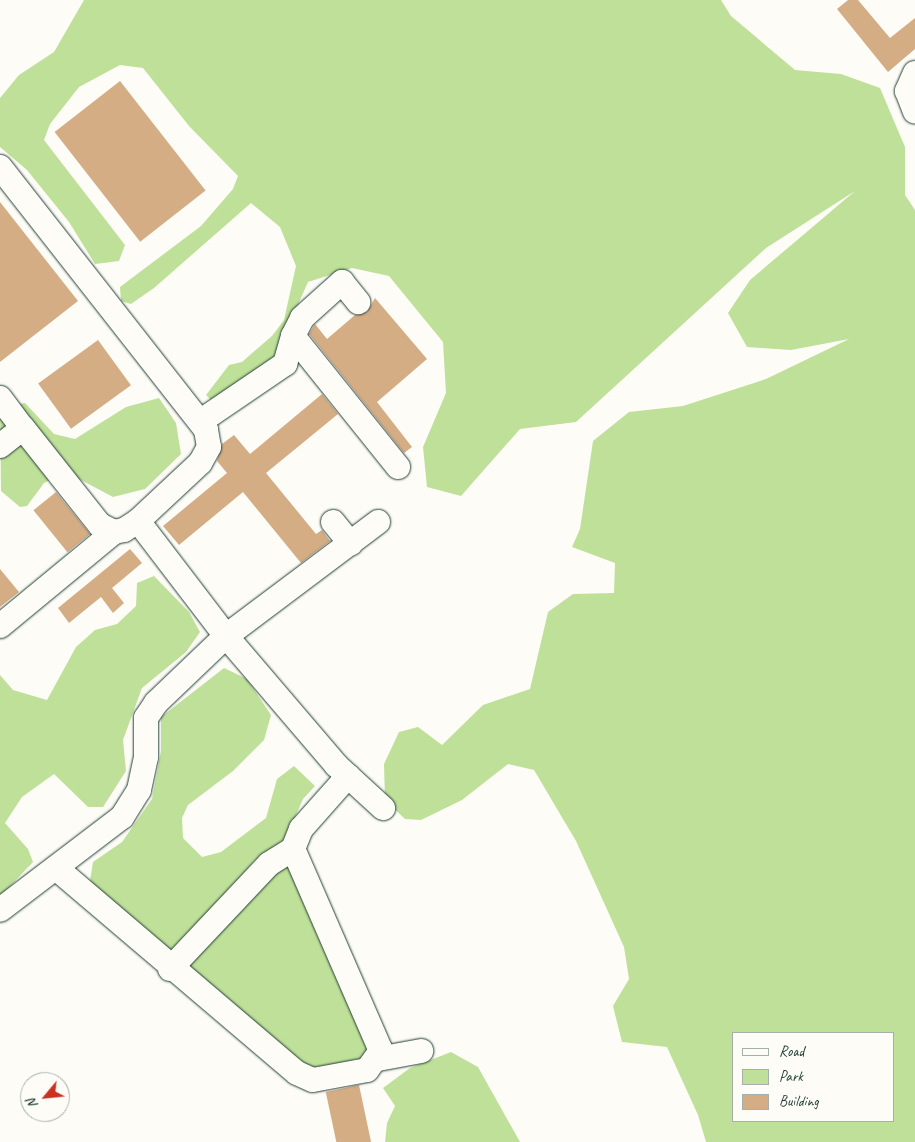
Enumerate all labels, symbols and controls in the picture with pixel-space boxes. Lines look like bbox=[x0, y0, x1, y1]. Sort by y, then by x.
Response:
legend bbox=[732, 1032, 895, 1122]
text: Road bbox=[779, 1042, 804, 1061]
text: Park bbox=[779, 1067, 803, 1086]
north arrow bbox=[20, 1072, 70, 1122]
text: Building bbox=[779, 1092, 818, 1111]
text: N bbox=[23, 1096, 42, 1112]

